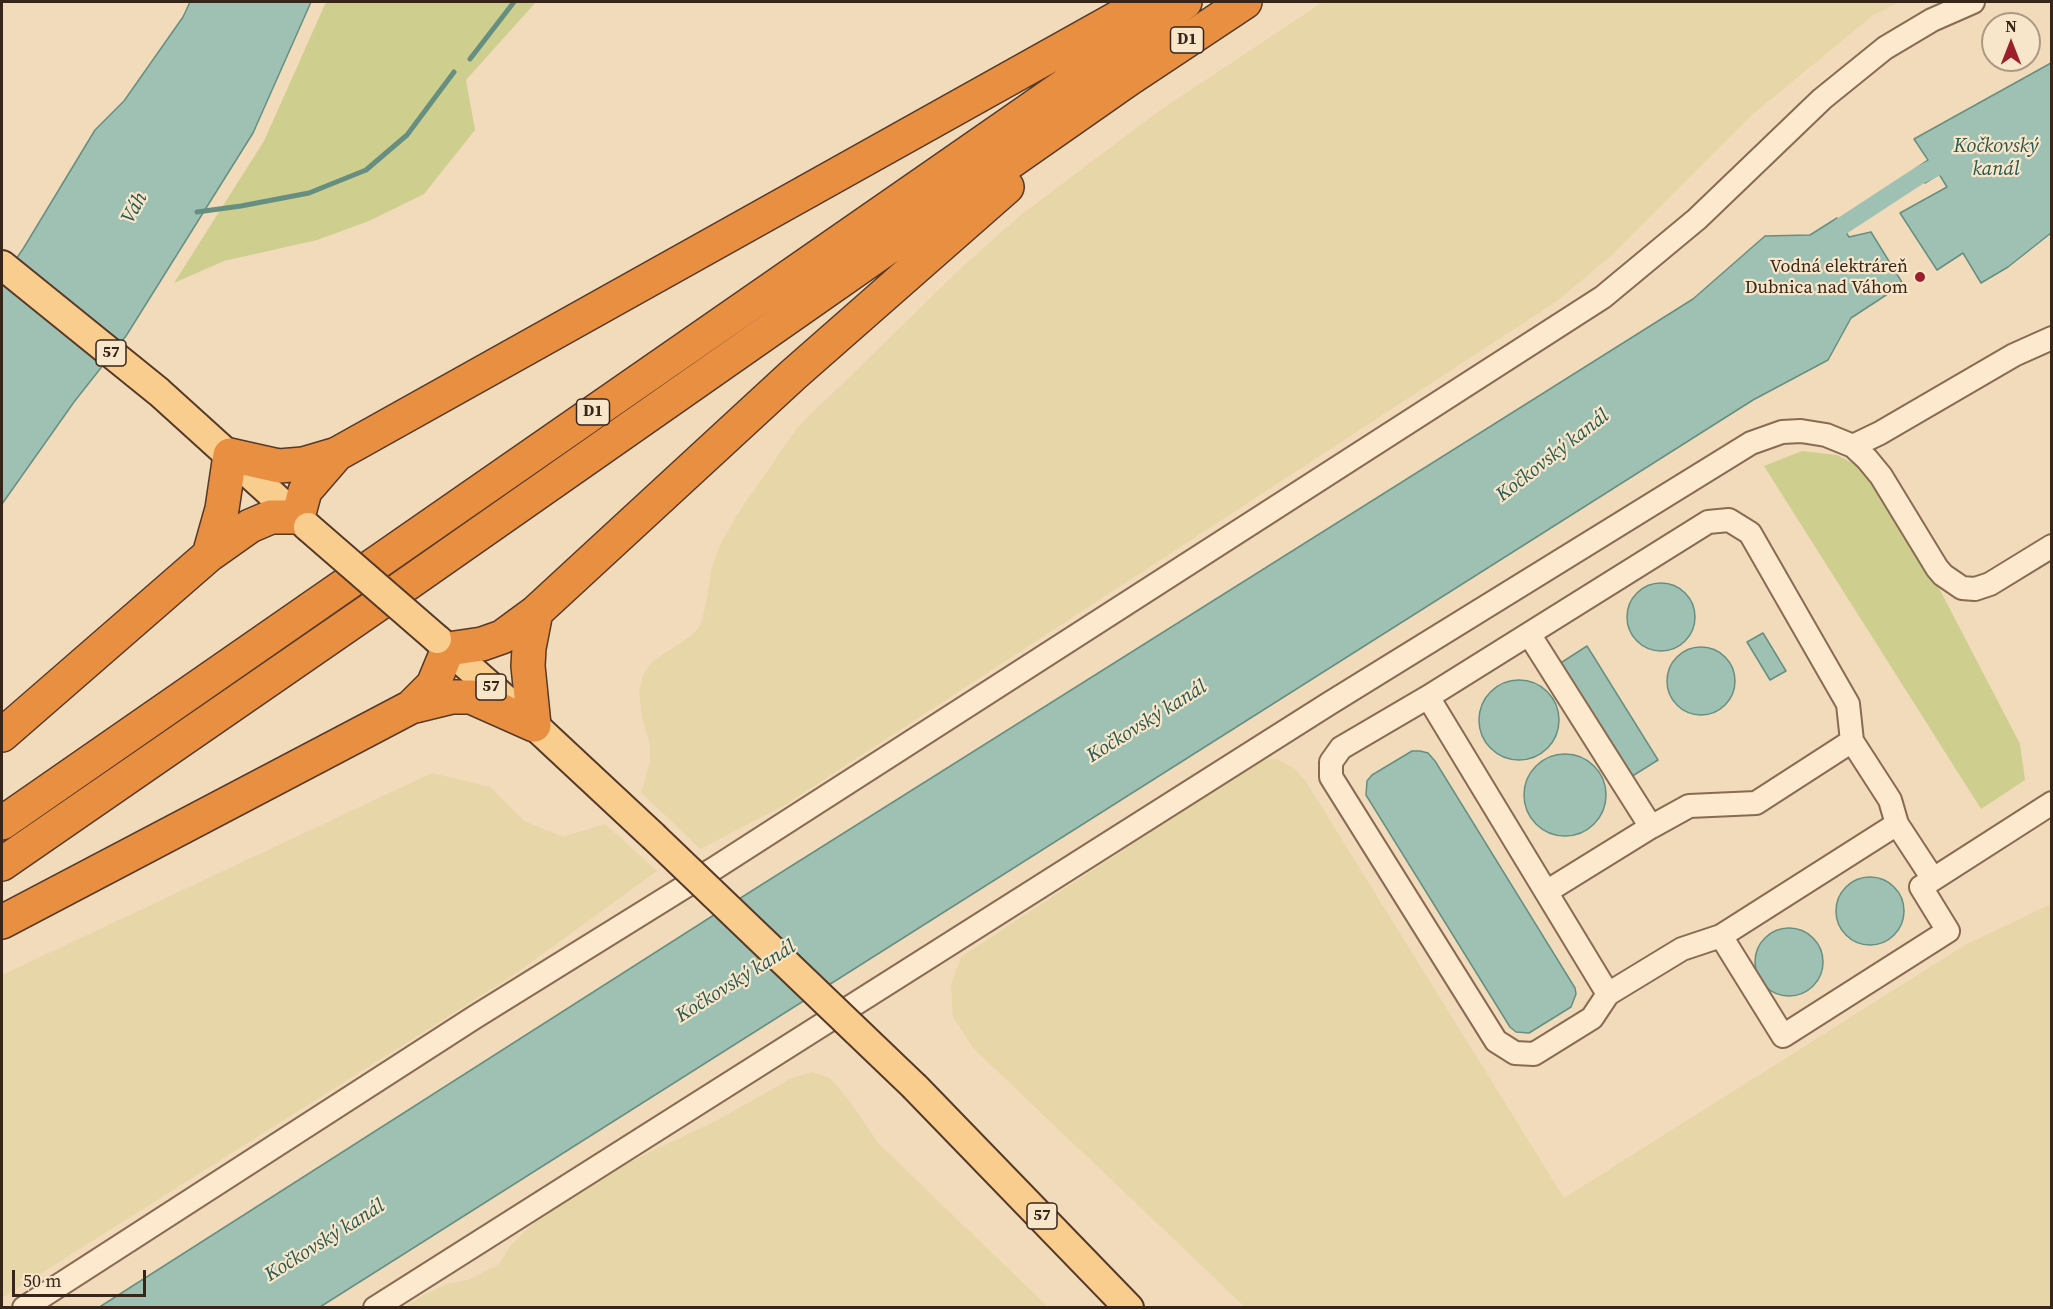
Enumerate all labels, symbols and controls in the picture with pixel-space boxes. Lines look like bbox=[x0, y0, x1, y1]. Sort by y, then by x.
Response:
north arrow bbox=[1981, 12, 2041, 72]
text: N bbox=[2005, 15, 2017, 37]
road number: D1 bbox=[1170, 27, 1204, 53]
water label: Kočkovský kanál bbox=[1954, 135, 2038, 182]
water label: Váh bbox=[117, 188, 153, 228]
place label: Vodná elektráreň Dubnica nad Váhom bbox=[1745, 256, 1908, 298]
marker: Vodná elektráreň Dubnica nad Váhom bbox=[1913, 270, 1927, 284]
road number: 57 bbox=[96, 340, 126, 366]
road number: D1 bbox=[576, 399, 610, 425]
water label: Kočkovský kanál bbox=[1492, 404, 1614, 508]
road number: 57 bbox=[476, 674, 506, 700]
water label: Kočkovský kanál bbox=[1083, 676, 1211, 768]
water label: Kočkovský kanál bbox=[672, 936, 800, 1028]
water label: Kočkovský kanál bbox=[261, 1195, 389, 1287]
road number: 57 bbox=[1027, 1203, 1057, 1229]
scale bar bbox=[15, 1258, 148, 1296]
text: 50 m bbox=[23, 1268, 61, 1293]

